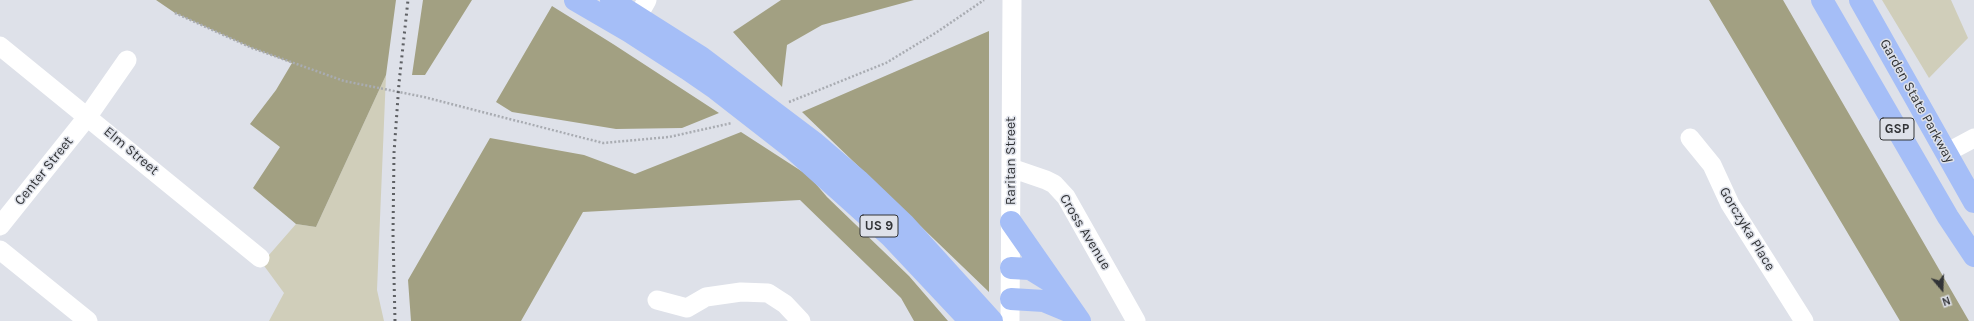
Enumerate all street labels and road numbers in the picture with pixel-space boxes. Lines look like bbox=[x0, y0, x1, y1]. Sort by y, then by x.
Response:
street label: Garden State Parkway bbox=[1876, 36, 1958, 166]
street label: Raritan Street bbox=[1003, 117, 1019, 205]
road number: GSP bbox=[1880, 118, 1914, 140]
street label: Elm Street bbox=[100, 123, 162, 179]
street label: Center Street bbox=[11, 133, 77, 209]
street label: Gorczyka Place bbox=[1715, 184, 1779, 274]
street label: Cross Avenue bbox=[1056, 191, 1114, 273]
road number: US 9 bbox=[860, 215, 898, 237]

